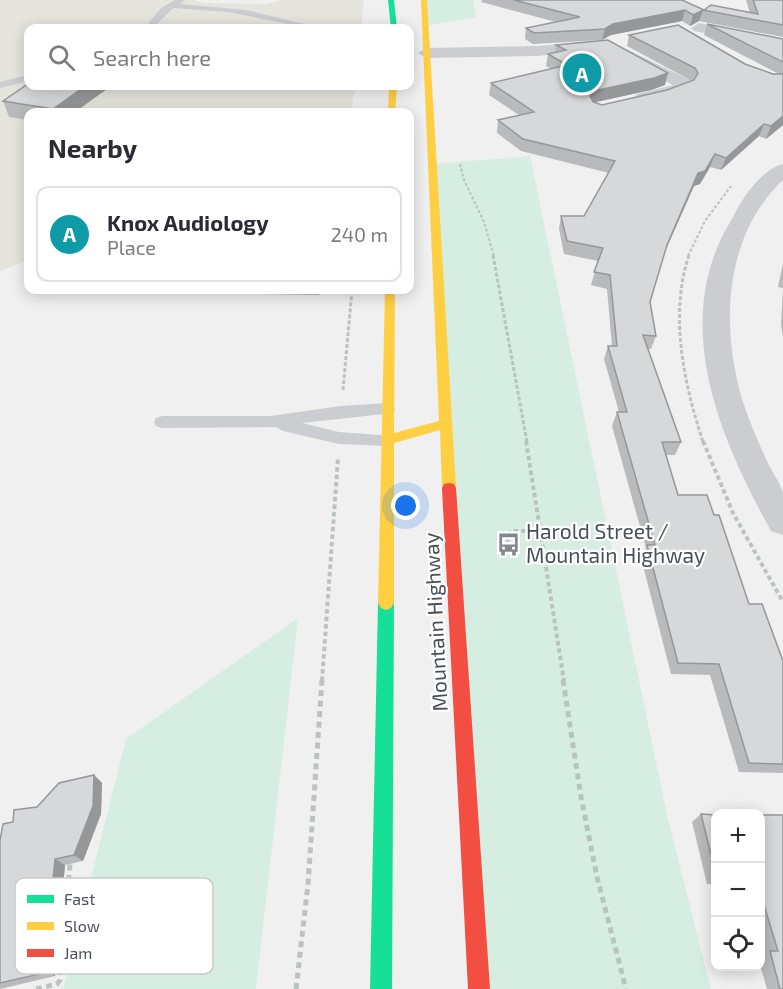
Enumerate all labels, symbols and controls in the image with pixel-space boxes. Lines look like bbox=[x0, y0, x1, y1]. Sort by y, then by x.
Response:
search box bbox=[24, 24, 414, 90]
icon: search bbox=[45, 41, 78, 74]
text: Search here bbox=[93, 44, 211, 70]
pin: A bbox=[562, 50, 602, 96]
text: Nearby bbox=[48, 132, 137, 163]
text: Knox Audiology bbox=[107, 209, 269, 235]
text: A bbox=[63, 222, 76, 246]
text: 240 m bbox=[330, 222, 388, 246]
text: Place bbox=[107, 235, 156, 259]
your location bbox=[391, 491, 420, 520]
place label: Harold Street / Mountain Highway bbox=[526, 518, 705, 567]
bus stop icon: Harold Street / Mountain Highway bbox=[495, 531, 521, 557]
street label: Mountain Highway bbox=[417, 532, 452, 712]
map controls bbox=[711, 809, 765, 971]
button: + bbox=[711, 809, 765, 863]
button: − bbox=[711, 863, 765, 917]
legend bbox=[15, 878, 213, 974]
text: Fast bbox=[64, 889, 95, 908]
text: Slow bbox=[64, 916, 100, 935]
button: locate bbox=[711, 917, 765, 971]
text: Jam bbox=[64, 943, 92, 962]

